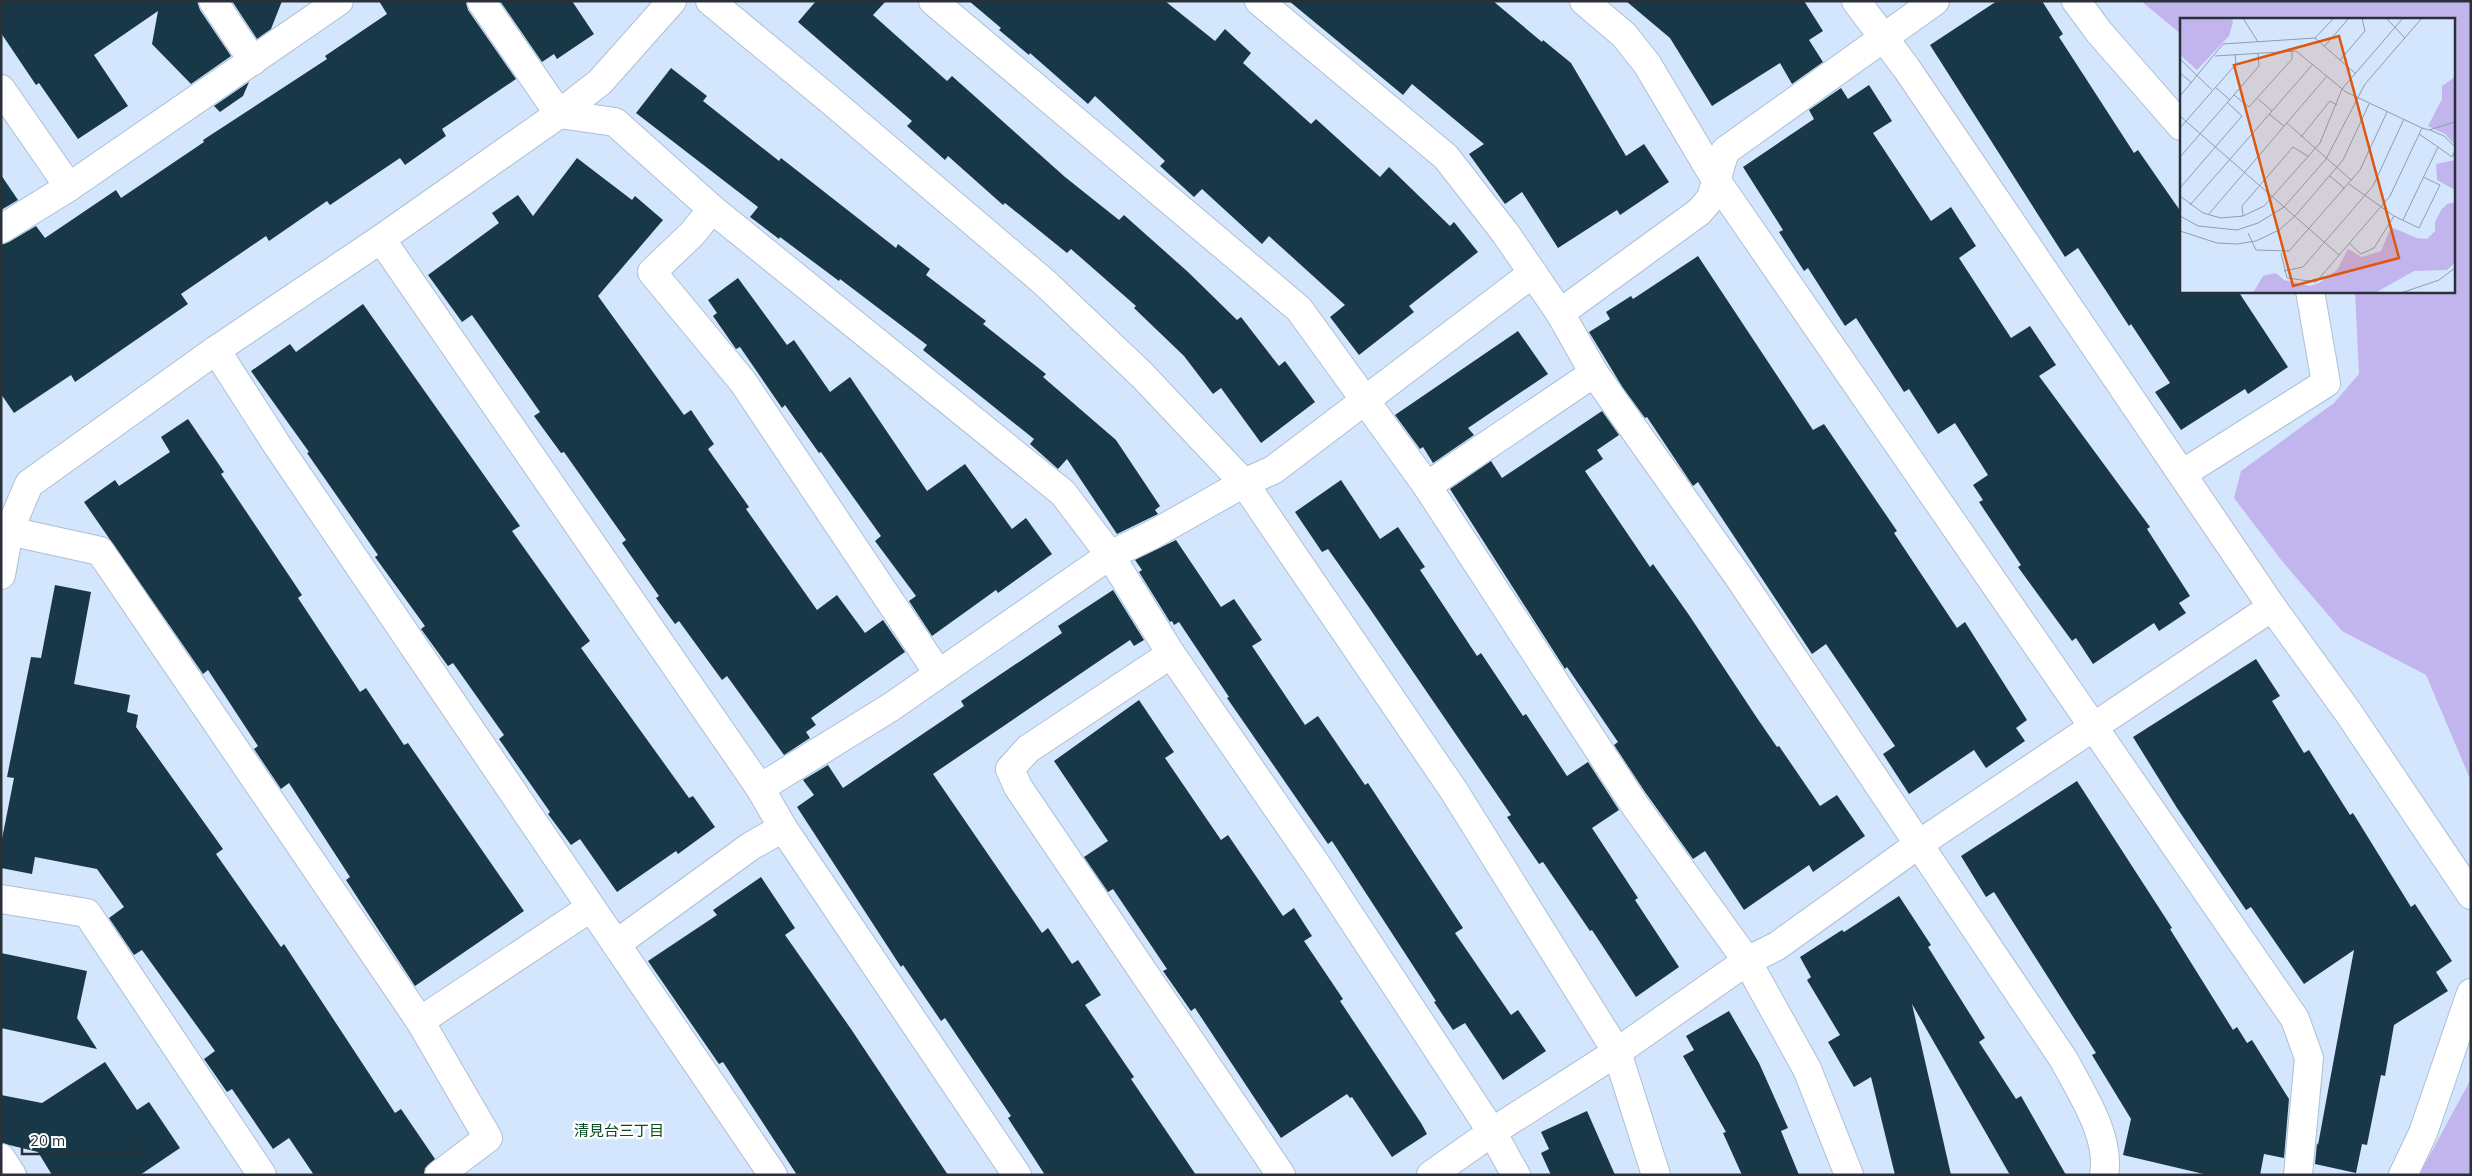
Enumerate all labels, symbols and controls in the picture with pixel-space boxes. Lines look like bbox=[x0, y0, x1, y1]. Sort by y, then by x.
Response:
inset map bbox=[2180, 18, 2454, 292]
district label: 清見台三丁目 bbox=[574, 1121, 664, 1140]
scale bar bbox=[22, 1124, 141, 1156]
text: 20 m bbox=[30, 1131, 65, 1150]

